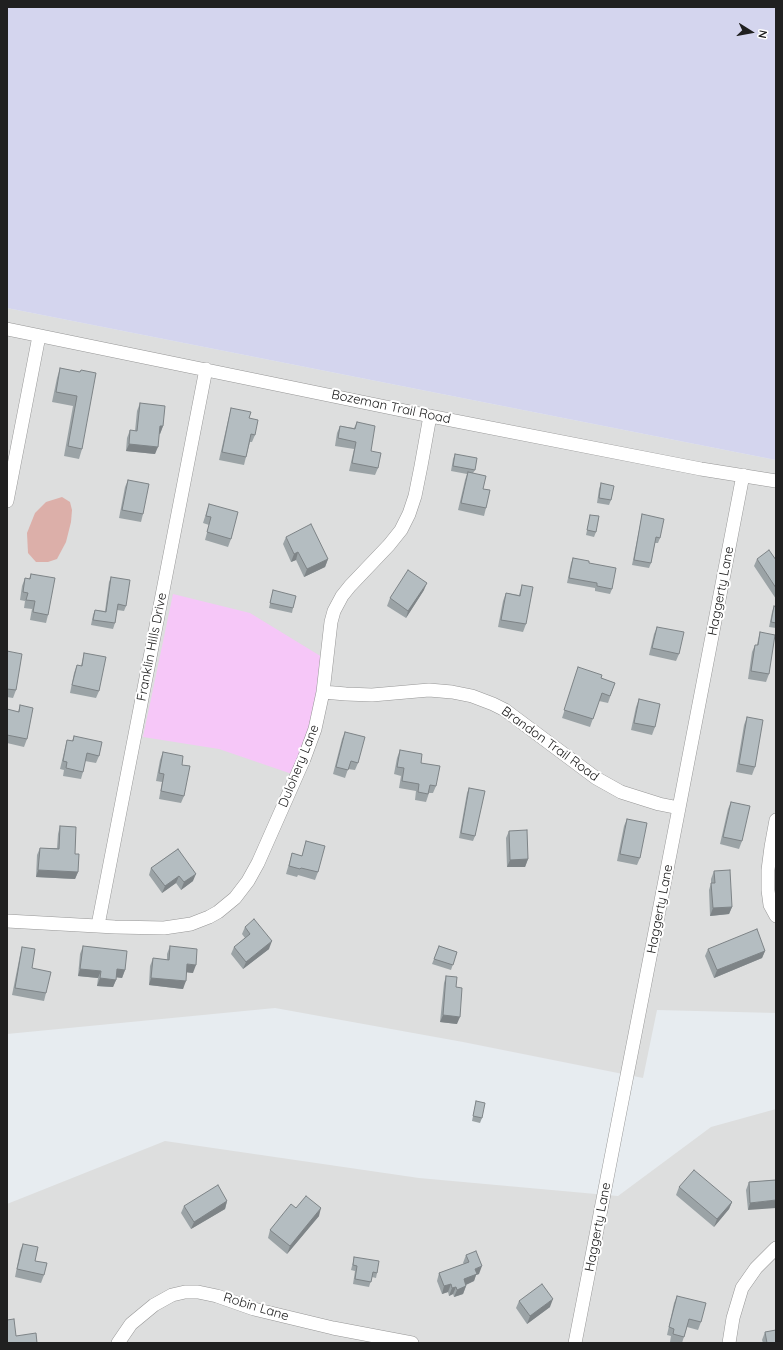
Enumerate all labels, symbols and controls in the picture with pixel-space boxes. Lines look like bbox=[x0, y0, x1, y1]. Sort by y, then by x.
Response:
north arrow bbox=[731, 12, 771, 52]
text: N bbox=[755, 29, 770, 40]
street label: Bozeman Trail Road bbox=[330, 387, 452, 427]
street label: Haggerty Lane bbox=[705, 545, 737, 637]
street label: Franklin Hills Drive bbox=[134, 591, 170, 703]
street label: Brandon Trail Road bbox=[498, 703, 602, 785]
street label: Dulohery Lane bbox=[275, 722, 323, 810]
street label: Haggerty Lane bbox=[644, 863, 676, 955]
street label: Haggerty Lane bbox=[582, 1181, 614, 1273]
street label: Robin Lane bbox=[221, 1290, 291, 1324]

